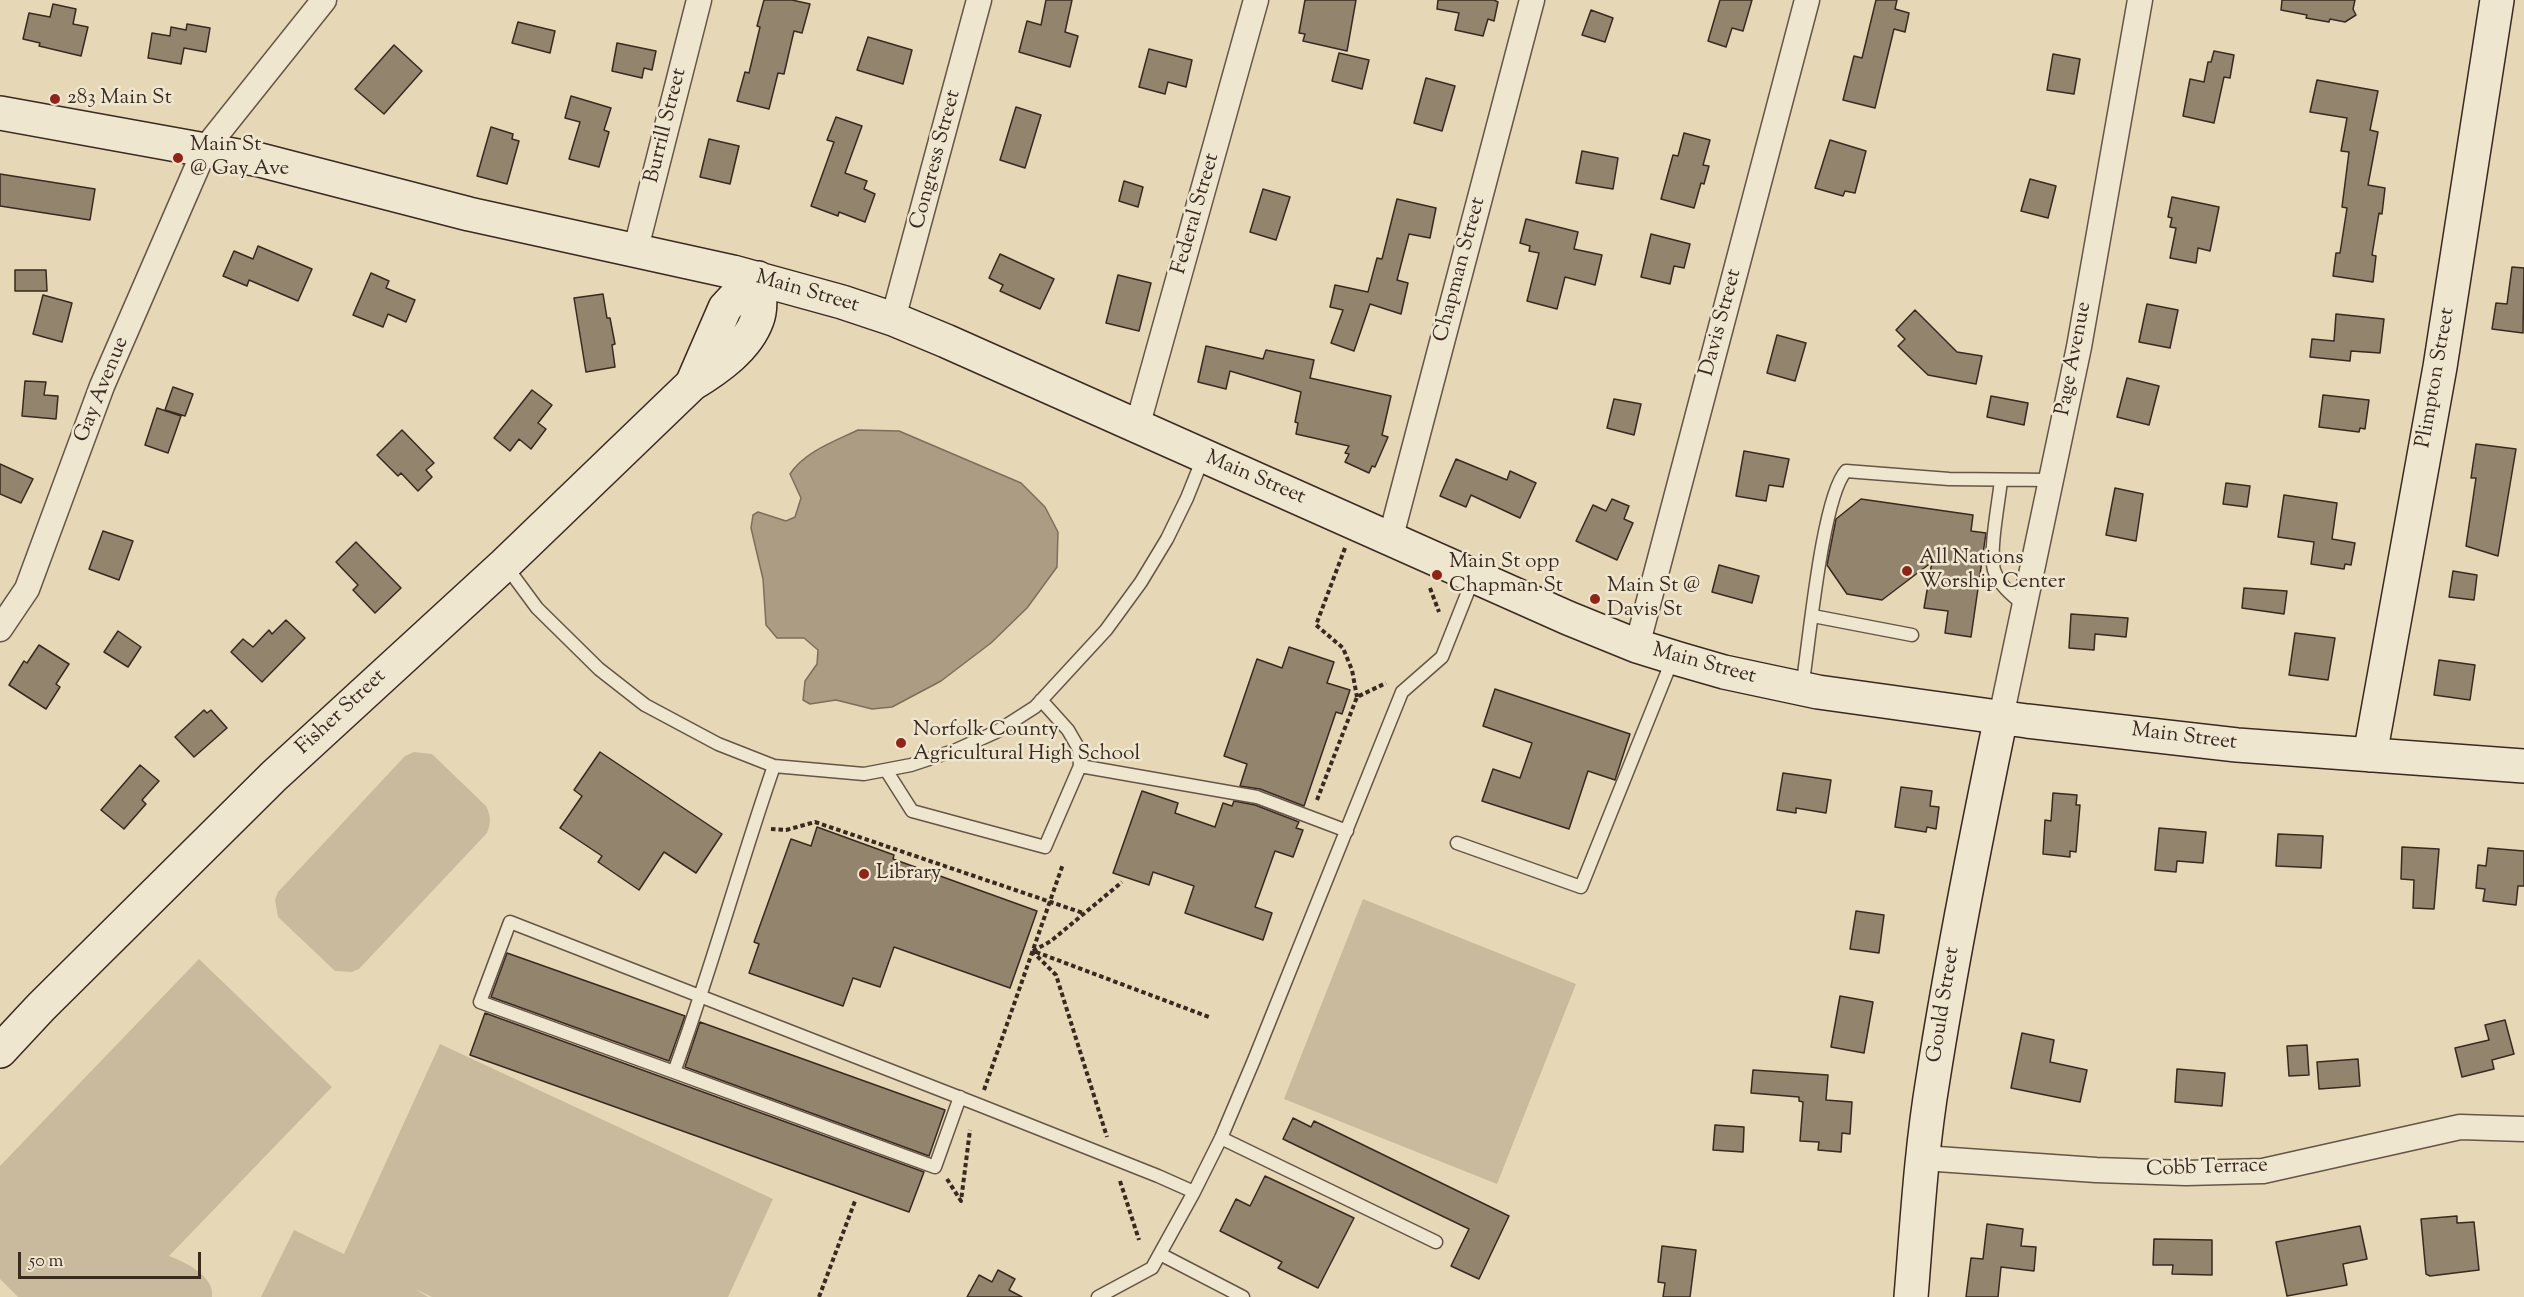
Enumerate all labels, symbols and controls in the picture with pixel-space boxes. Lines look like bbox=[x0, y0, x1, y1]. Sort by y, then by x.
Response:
street label: Burrill Street bbox=[641, 66, 693, 186]
place label: 283 Main St bbox=[67, 86, 172, 112]
street label: Congress Street bbox=[906, 88, 968, 232]
marker: 283 Main St bbox=[48, 92, 62, 106]
place label: Main St @ Gay Ave bbox=[190, 133, 289, 183]
marker: Main St @ Gay Ave bbox=[171, 151, 185, 165]
street label: Federal Street bbox=[1168, 151, 1226, 277]
street label: Chapman Street bbox=[1430, 195, 1492, 345]
street label: Main Street bbox=[753, 266, 861, 320]
street label: Davis Street bbox=[1696, 267, 1748, 379]
street label: Page Avenue bbox=[2052, 300, 2098, 418]
street label: Plimpton Street bbox=[2412, 306, 2462, 450]
street label: Gay Avenue bbox=[70, 334, 136, 446]
street label: Main Street bbox=[1201, 447, 1309, 511]
place label: All Nations Worship Center bbox=[1919, 546, 2065, 596]
place label: Main St opp Chapman St bbox=[1449, 550, 1563, 600]
marker: All Nations Worship Center bbox=[1900, 564, 1914, 578]
marker: Main St opp Chapman St bbox=[1430, 568, 1444, 582]
place label: Main St @ Davis St bbox=[1607, 574, 1700, 624]
marker: Main St @ Davis St bbox=[1588, 592, 1602, 606]
street label: Main Street bbox=[1650, 639, 1758, 691]
street label: Fisher Street bbox=[292, 665, 392, 761]
place label: Norfolk County Agricultural High School bbox=[913, 718, 1140, 768]
street label: Main Street bbox=[2130, 719, 2238, 757]
marker: Norfolk County Agricultural High School bbox=[894, 736, 908, 750]
place label: Library bbox=[876, 861, 941, 887]
marker: Library bbox=[857, 867, 871, 881]
street label: Gould Street bbox=[1923, 945, 1967, 1065]
street label: Cobb Terrace bbox=[2146, 1154, 2268, 1184]
scale bar bbox=[21, 1240, 204, 1278]
text: 50 m bbox=[29, 1249, 63, 1275]

